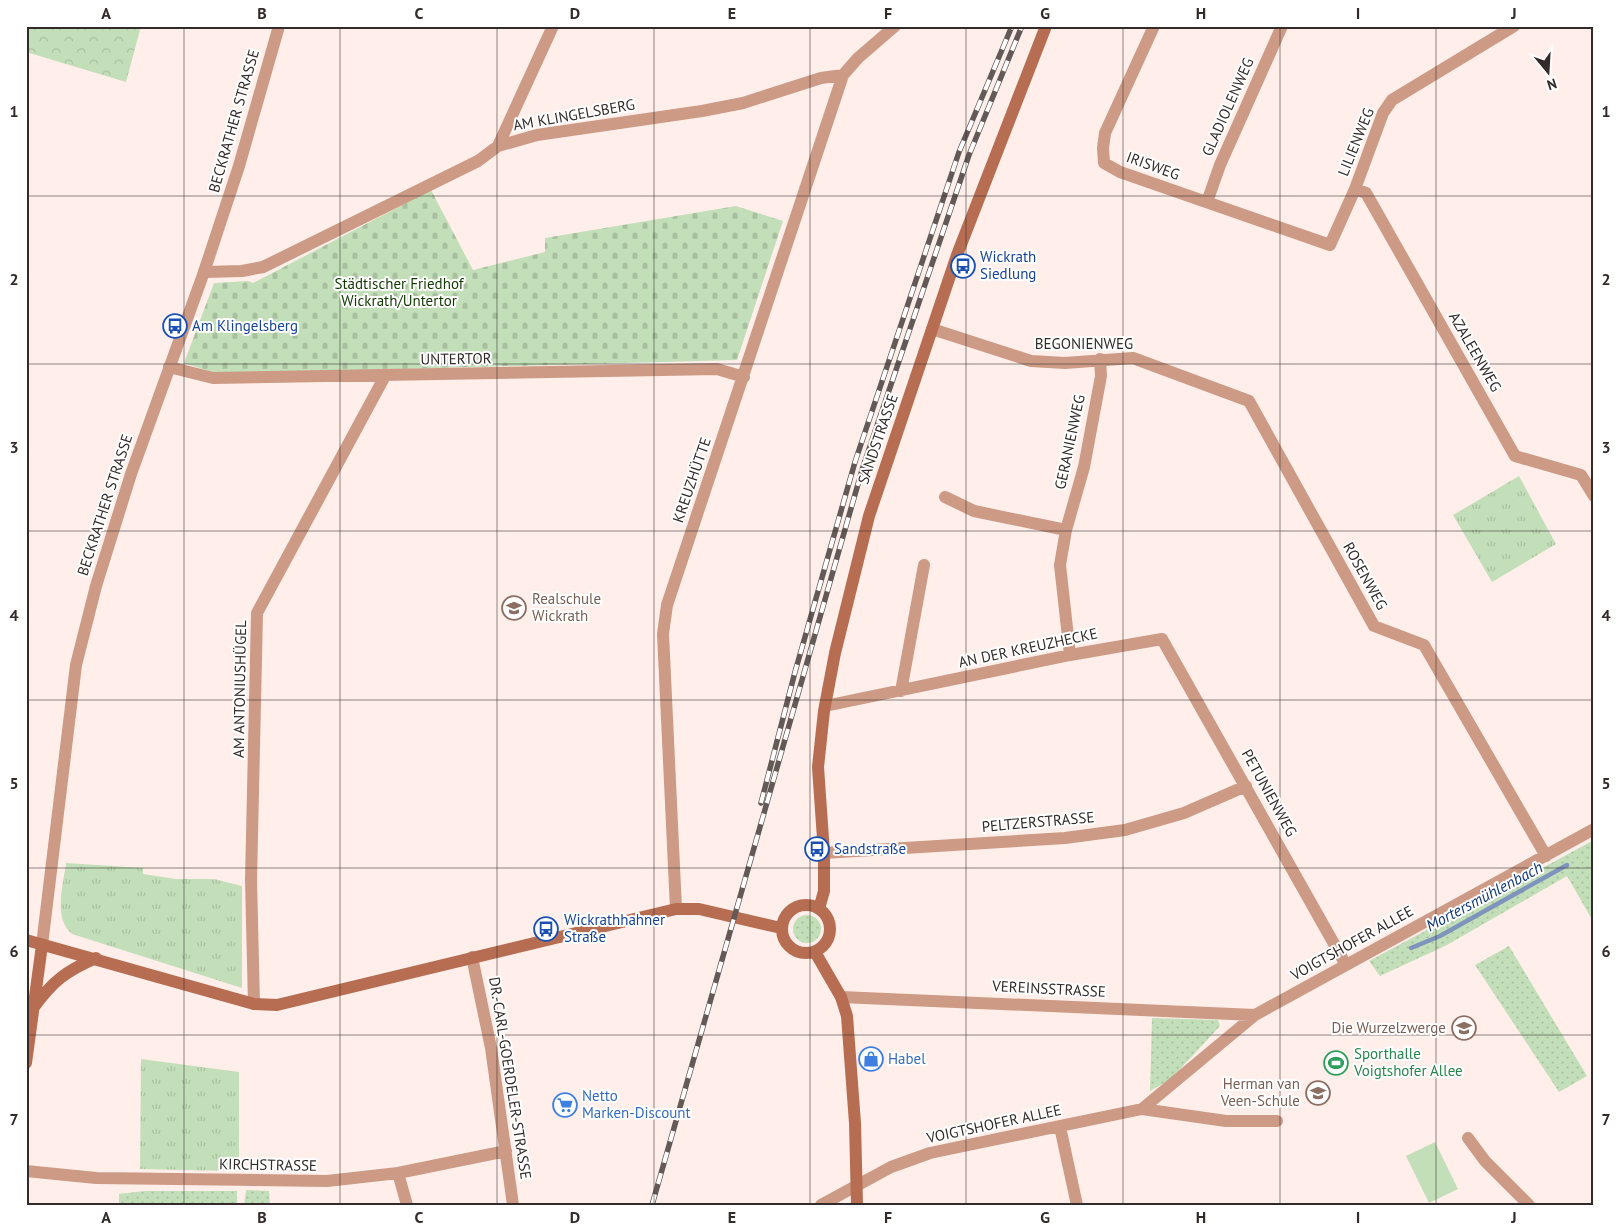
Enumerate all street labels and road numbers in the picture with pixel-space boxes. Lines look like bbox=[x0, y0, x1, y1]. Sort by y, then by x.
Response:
street label: BECKRATHER STRASSE bbox=[204, 47, 263, 195]
street label: GLADIOLENWEG bbox=[1197, 55, 1258, 159]
street label: AM KLINGELSBERG bbox=[512, 94, 636, 135]
street label: LILIENWEG bbox=[1333, 105, 1378, 179]
street label: IRISWEG bbox=[1124, 147, 1182, 184]
street label: AZALEENWEG bbox=[1445, 309, 1506, 395]
street label: BEGONIENWEG bbox=[1035, 334, 1133, 353]
street label: UNTERTOR bbox=[420, 348, 492, 369]
street label: SANDSTRASSE bbox=[853, 391, 902, 486]
street label: GERANIENWEG bbox=[1050, 393, 1089, 491]
street label: BECKRATHER STRASSE bbox=[73, 432, 136, 578]
street label: KREUZHÜTTE bbox=[668, 435, 715, 525]
street label: ROSENWEG bbox=[1339, 539, 1392, 613]
street label: AM ANTONIUSHÜGEL bbox=[229, 620, 250, 758]
street label: AN DER KREUZHECKE bbox=[957, 623, 1099, 672]
street label: PETUNIENWEG bbox=[1238, 746, 1301, 840]
street label: PELTZERSTRASSE bbox=[981, 807, 1095, 836]
street label: VOIGTSHOFER ALLEE bbox=[1286, 901, 1416, 985]
street label: DR.-CARL-GOERDELER-STRASSE bbox=[485, 975, 536, 1180]
street label: VEREINSSTRASSE bbox=[991, 976, 1106, 1001]
street label: VOIGTSHOFER ALLEE bbox=[924, 1100, 1063, 1147]
street label: KIRCHSTRASSE bbox=[219, 1154, 317, 1175]

